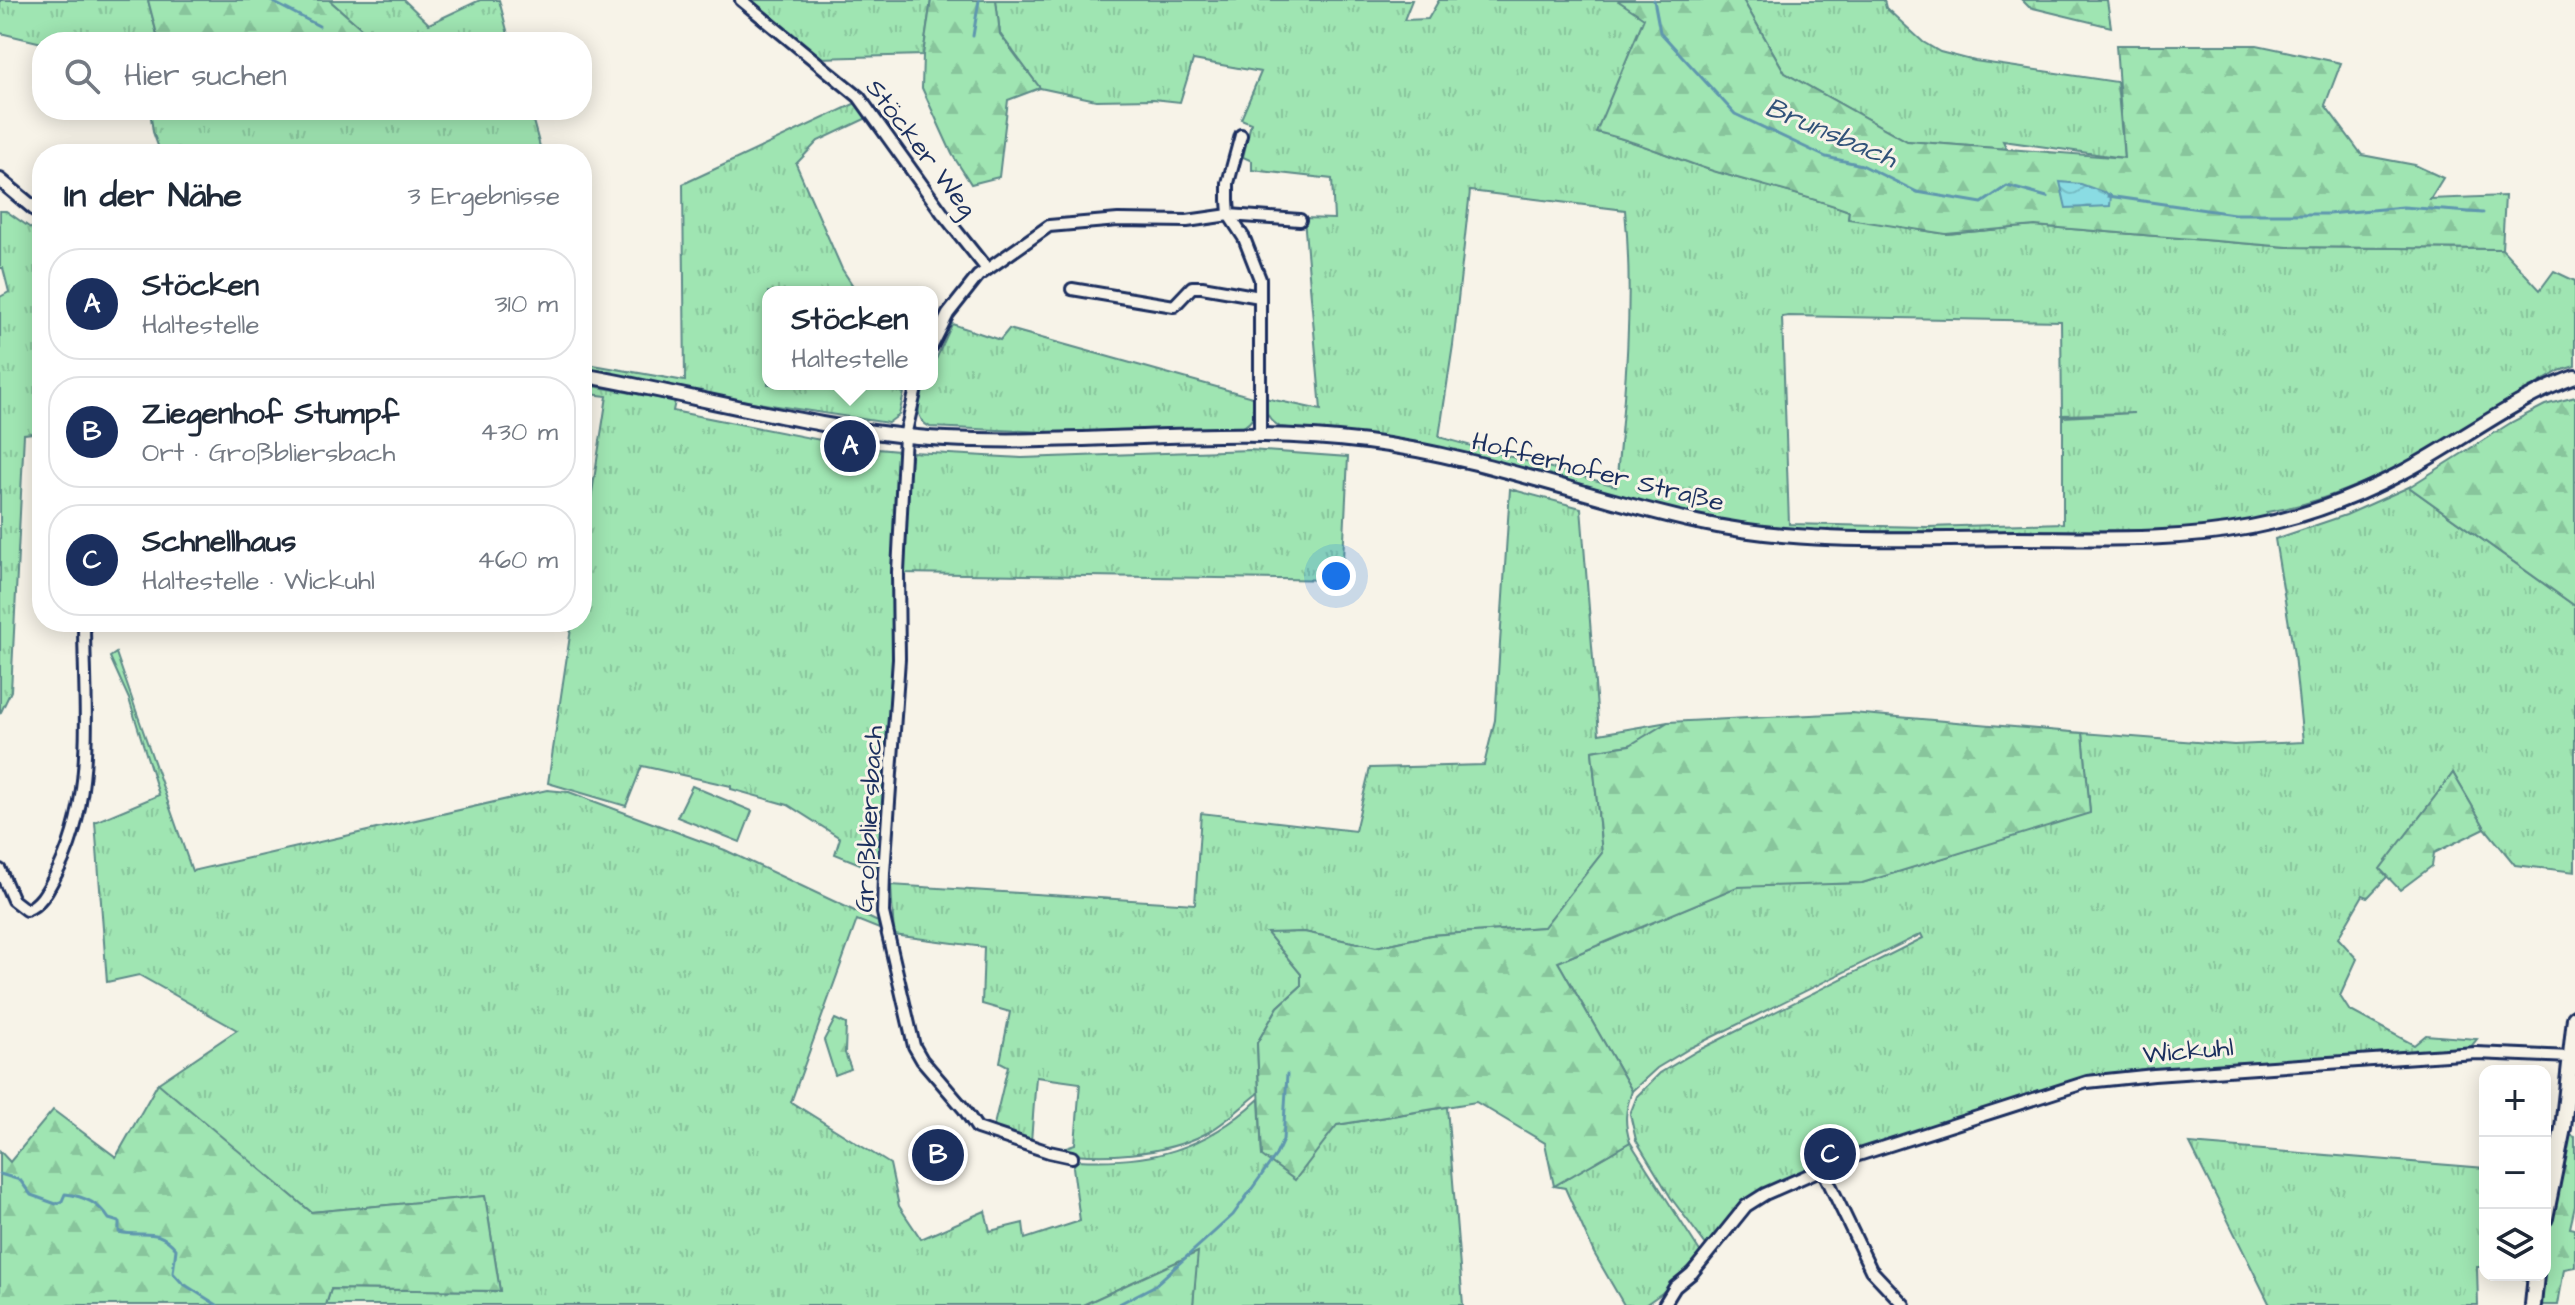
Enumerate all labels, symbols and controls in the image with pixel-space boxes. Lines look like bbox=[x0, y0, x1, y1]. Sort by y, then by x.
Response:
search box bbox=[32, 32, 592, 120]
icon: search bbox=[60, 54, 104, 98]
text: Hier suchen bbox=[124, 55, 287, 97]
street label: Stöcker Weg bbox=[855, 71, 985, 226]
water label: Brunsbach bbox=[1759, 88, 1904, 179]
text: In der Nähe bbox=[64, 172, 242, 220]
text: 3 Ergebnisse bbox=[407, 178, 560, 214]
text: Stöcken bbox=[142, 265, 259, 307]
text: A bbox=[84, 286, 100, 322]
text: 310 m bbox=[494, 286, 558, 322]
popup bbox=[762, 286, 938, 390]
text: Stöcken bbox=[791, 299, 908, 341]
text: Haltestelle bbox=[142, 307, 260, 343]
text: Haltestelle bbox=[791, 341, 909, 377]
text: Ziegenhof Stumpf bbox=[142, 393, 399, 435]
text: B bbox=[83, 414, 101, 450]
text: 430 m bbox=[480, 414, 558, 450]
pin: A bbox=[824, 416, 876, 476]
street label: Hofferhofer Straße bbox=[1468, 423, 1728, 521]
text: Ort · Großbliersbach bbox=[142, 435, 395, 471]
text: Schnellhaus bbox=[142, 521, 296, 563]
text: C bbox=[83, 542, 101, 578]
text: 460 m bbox=[477, 542, 558, 578]
your location bbox=[1316, 556, 1356, 596]
text: Haltestelle · Wickuhl bbox=[142, 563, 375, 599]
street label: Großbliersbach bbox=[846, 725, 892, 913]
street label: Wickuhl bbox=[2141, 1029, 2235, 1073]
map controls bbox=[2479, 1065, 2551, 1281]
button: + bbox=[2479, 1065, 2551, 1137]
pin: C bbox=[1804, 1124, 1856, 1184]
pin: B bbox=[912, 1125, 964, 1185]
button: − bbox=[2479, 1137, 2551, 1209]
button: layers bbox=[2479, 1209, 2551, 1281]

